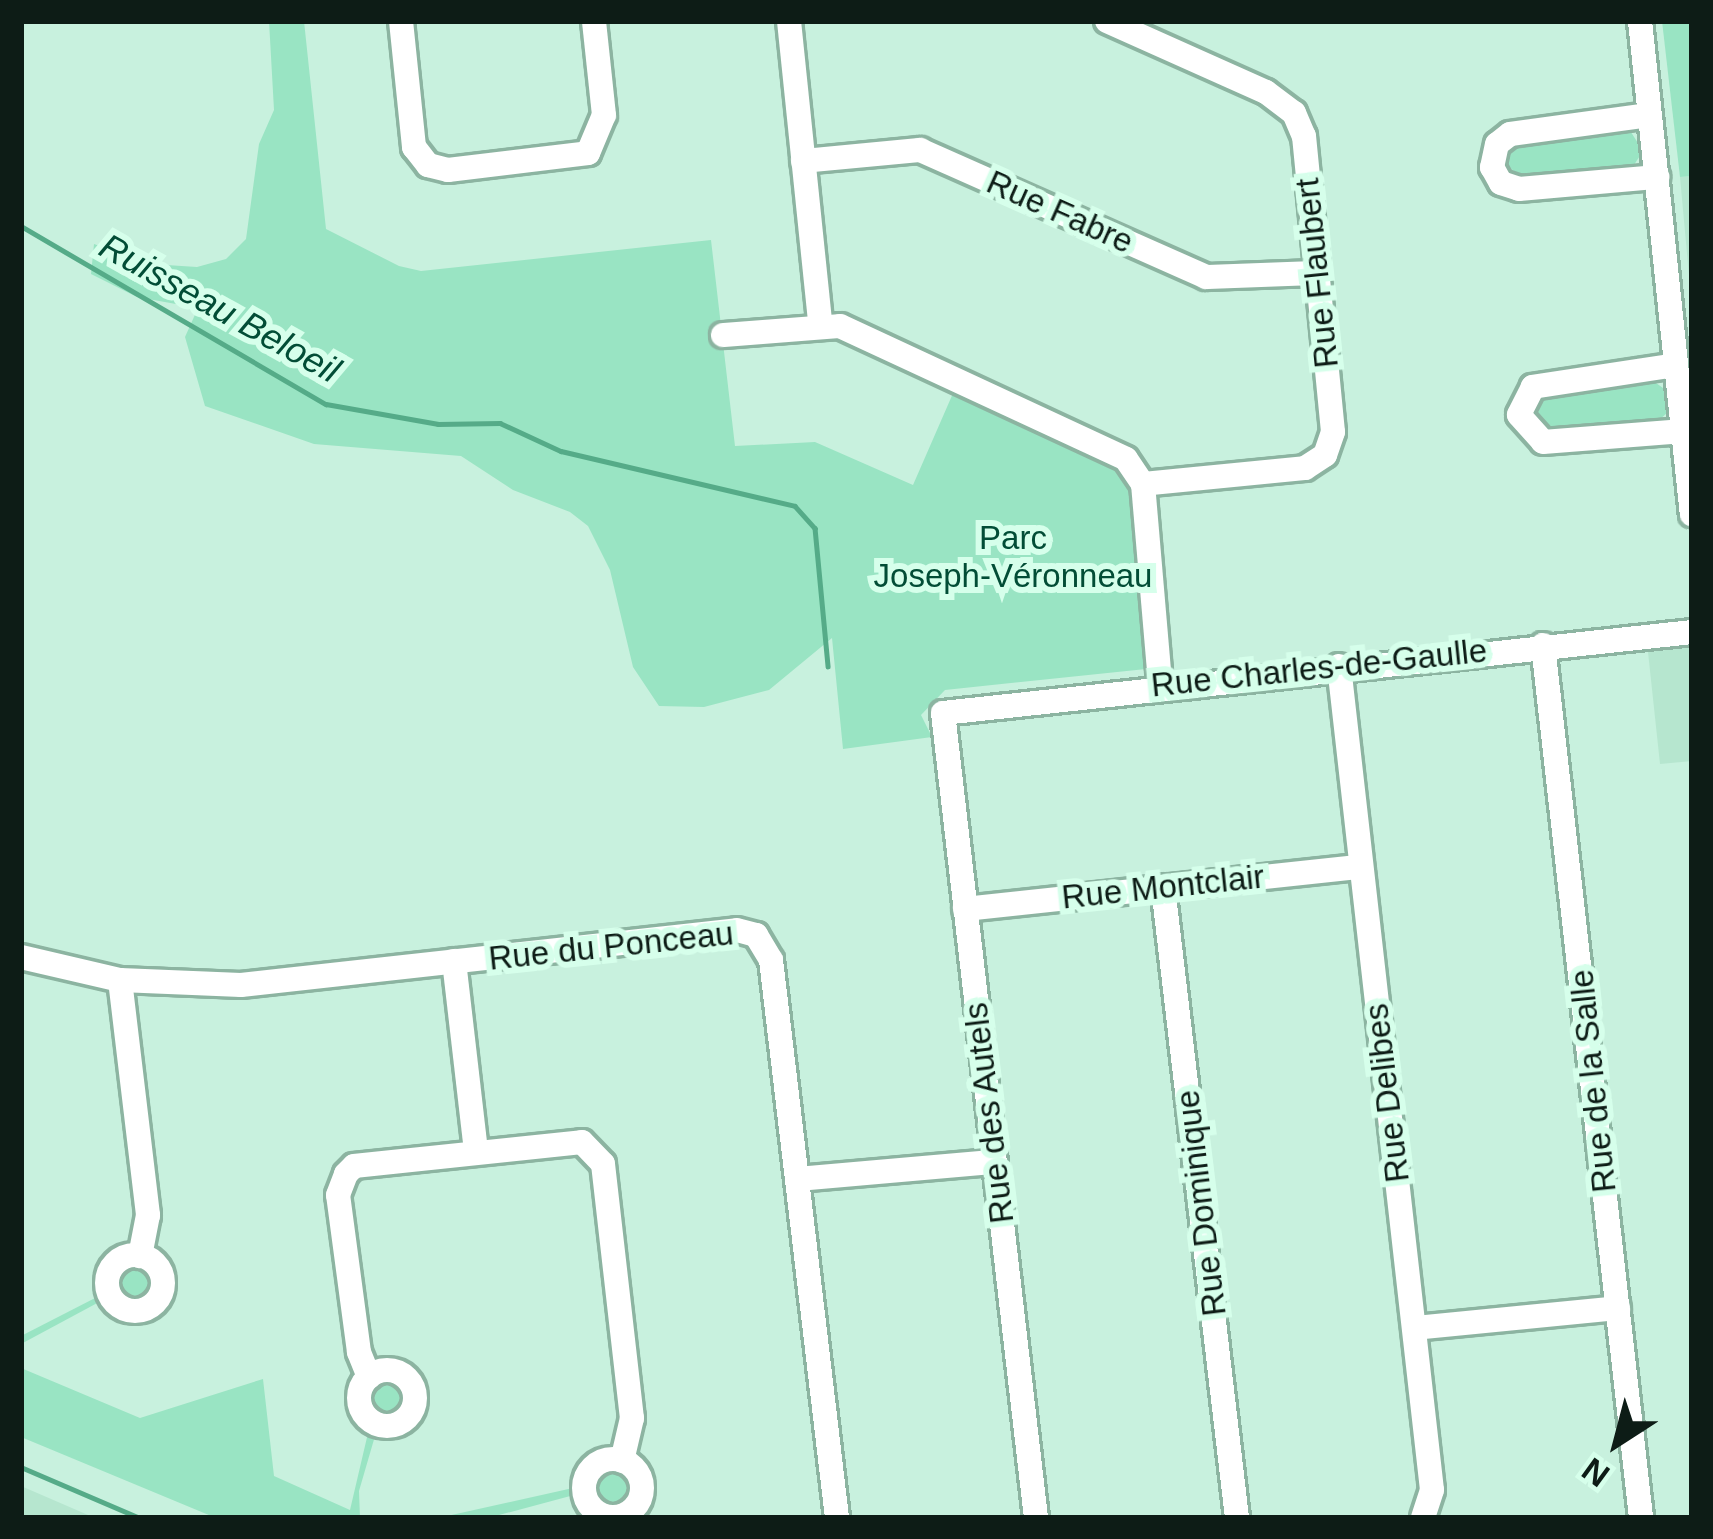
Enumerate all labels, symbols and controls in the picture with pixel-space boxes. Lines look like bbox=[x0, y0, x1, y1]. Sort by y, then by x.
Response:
street label: Rue Fabre bbox=[981, 162, 1139, 262]
street label: Rue Flaubert bbox=[1287, 176, 1347, 370]
water label: Ruisseau Beloeil bbox=[92, 224, 348, 392]
park label: Parc Joseph-Véronneau bbox=[874, 518, 1152, 596]
street label: Rue Charles-de-Gaulle bbox=[1149, 631, 1489, 705]
street label: Rue Montclair bbox=[1060, 857, 1266, 917]
street label: Rue du Ponceau bbox=[487, 913, 735, 979]
street label: Rue de la Salle bbox=[1562, 968, 1624, 1194]
street label: Rue des Autels bbox=[956, 1000, 1022, 1226]
street label: Rue Delibes bbox=[1356, 1001, 1418, 1185]
street label: Rue Dominique bbox=[1167, 1088, 1235, 1318]
north arrow bbox=[1557, 1383, 1677, 1503]
text: N bbox=[1575, 1451, 1616, 1495]

